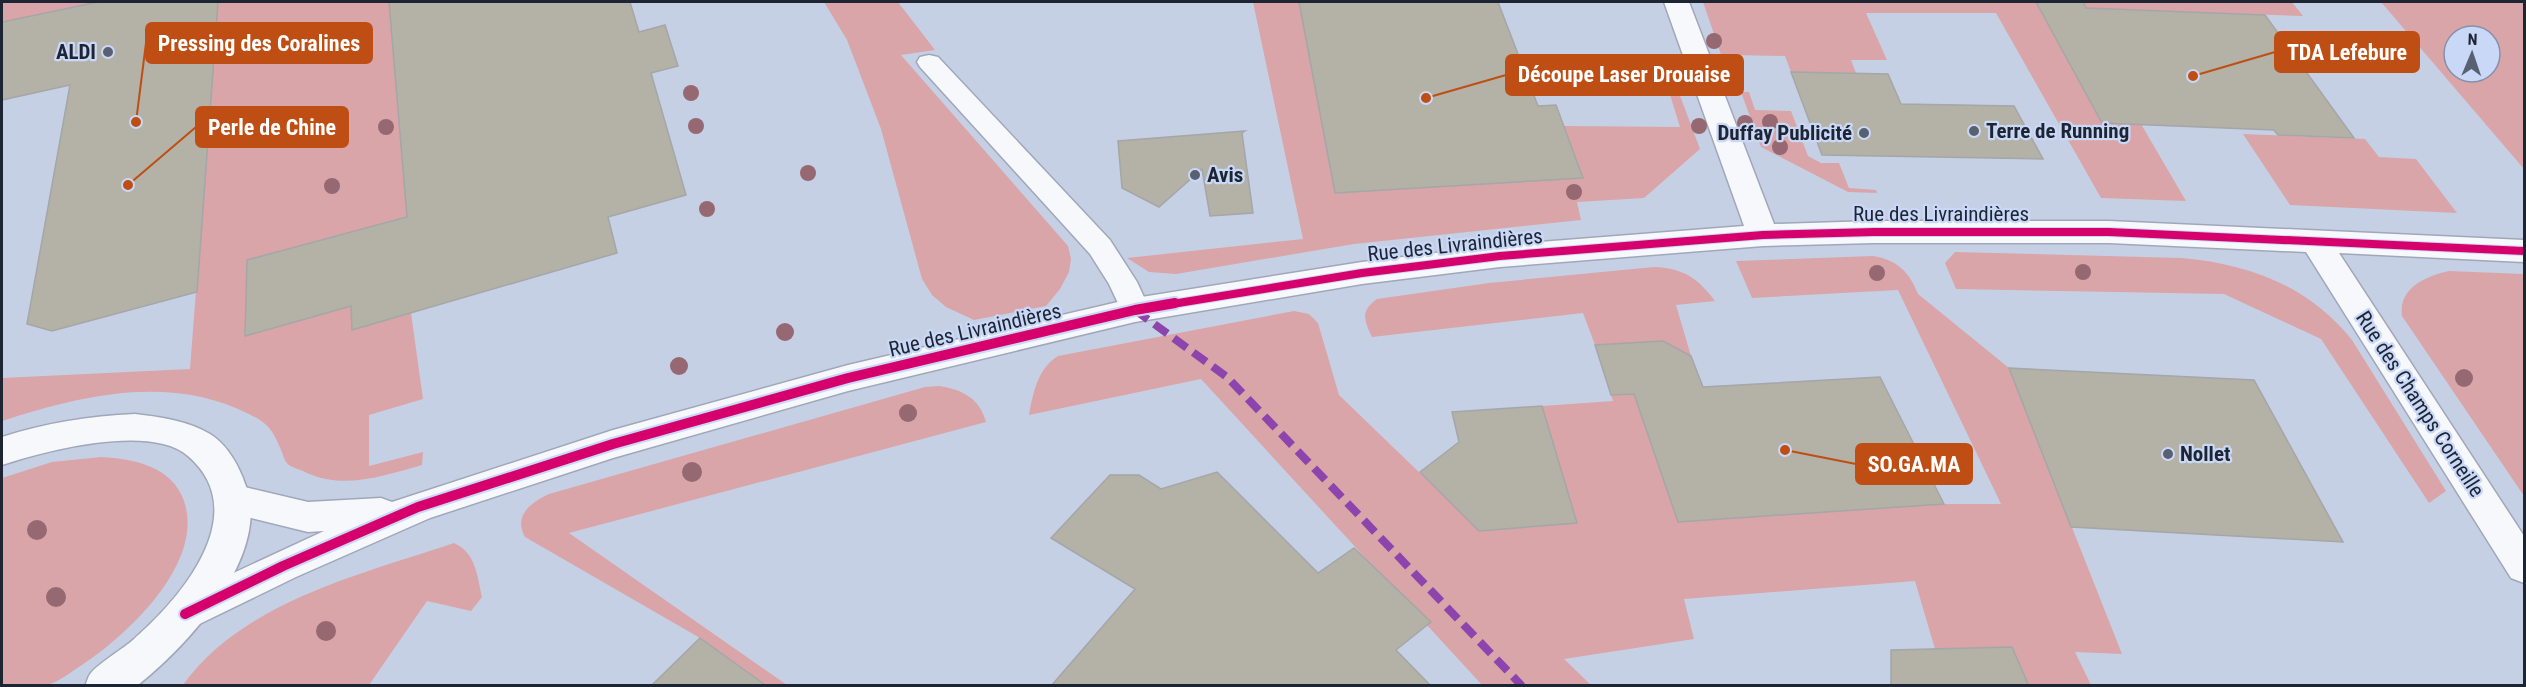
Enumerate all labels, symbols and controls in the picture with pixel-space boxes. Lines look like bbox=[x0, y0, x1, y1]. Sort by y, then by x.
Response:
callout: Pressing des Coralines bbox=[146, 23, 372, 63]
north arrow bbox=[2442, 24, 2502, 84]
text: N bbox=[2467, 30, 2478, 49]
text: Pressing des Coralines bbox=[158, 31, 360, 56]
callout: TDA Lefebure bbox=[2275, 32, 2419, 72]
place label: ALDI bbox=[56, 40, 96, 64]
text: TDA Lefebure bbox=[2287, 40, 2407, 65]
marker: ALDI bbox=[101, 45, 115, 59]
callout: Découpe Laser Drouaise bbox=[1506, 55, 1743, 95]
text: Découpe Laser Drouaise bbox=[1518, 62, 1730, 87]
callout: Perle de Chine bbox=[196, 107, 348, 147]
text: Perle de Chine bbox=[208, 115, 336, 140]
place label: Terre de Running bbox=[1986, 119, 2129, 143]
place label: Duffay Publicité bbox=[1717, 121, 1852, 145]
marker: Terre de Running bbox=[1967, 124, 1981, 138]
marker: Duffay Publicité bbox=[1857, 126, 1871, 140]
place label: Avis bbox=[1207, 163, 1243, 187]
marker: Avis bbox=[1188, 168, 1202, 182]
street label: Rue des Livraindières bbox=[1853, 202, 2029, 226]
street label: Rue des Livraindières bbox=[1366, 224, 1544, 266]
street label: Rue des Livraindières bbox=[886, 298, 1064, 362]
street label: Rue des Champs Corneille bbox=[2351, 307, 2489, 501]
place label: Nollet bbox=[2180, 442, 2230, 466]
callout: SO.GA.MA bbox=[1856, 444, 1972, 484]
marker: Nollet bbox=[2161, 447, 2175, 461]
text: SO.GA.MA bbox=[1868, 452, 1960, 477]

